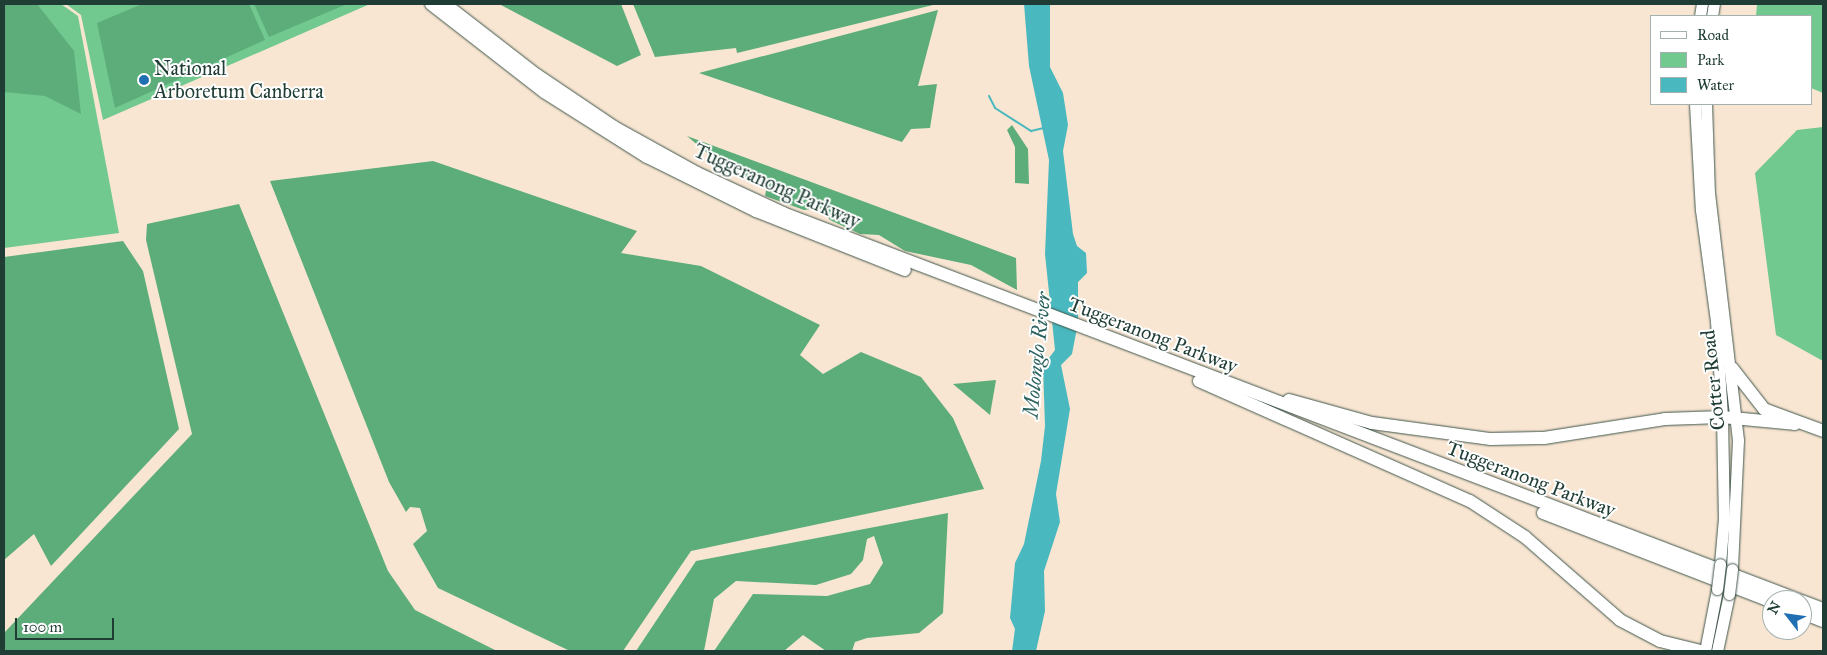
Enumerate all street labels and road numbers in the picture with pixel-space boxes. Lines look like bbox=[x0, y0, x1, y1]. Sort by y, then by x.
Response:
street label: Tuggeranong Parkway bbox=[690, 139, 864, 233]
street label: Tuggeranong Parkway bbox=[1065, 292, 1241, 378]
street label: Cotter Road bbox=[1696, 329, 1730, 431]
street label: Tuggeranong Parkway bbox=[1443, 436, 1619, 522]

